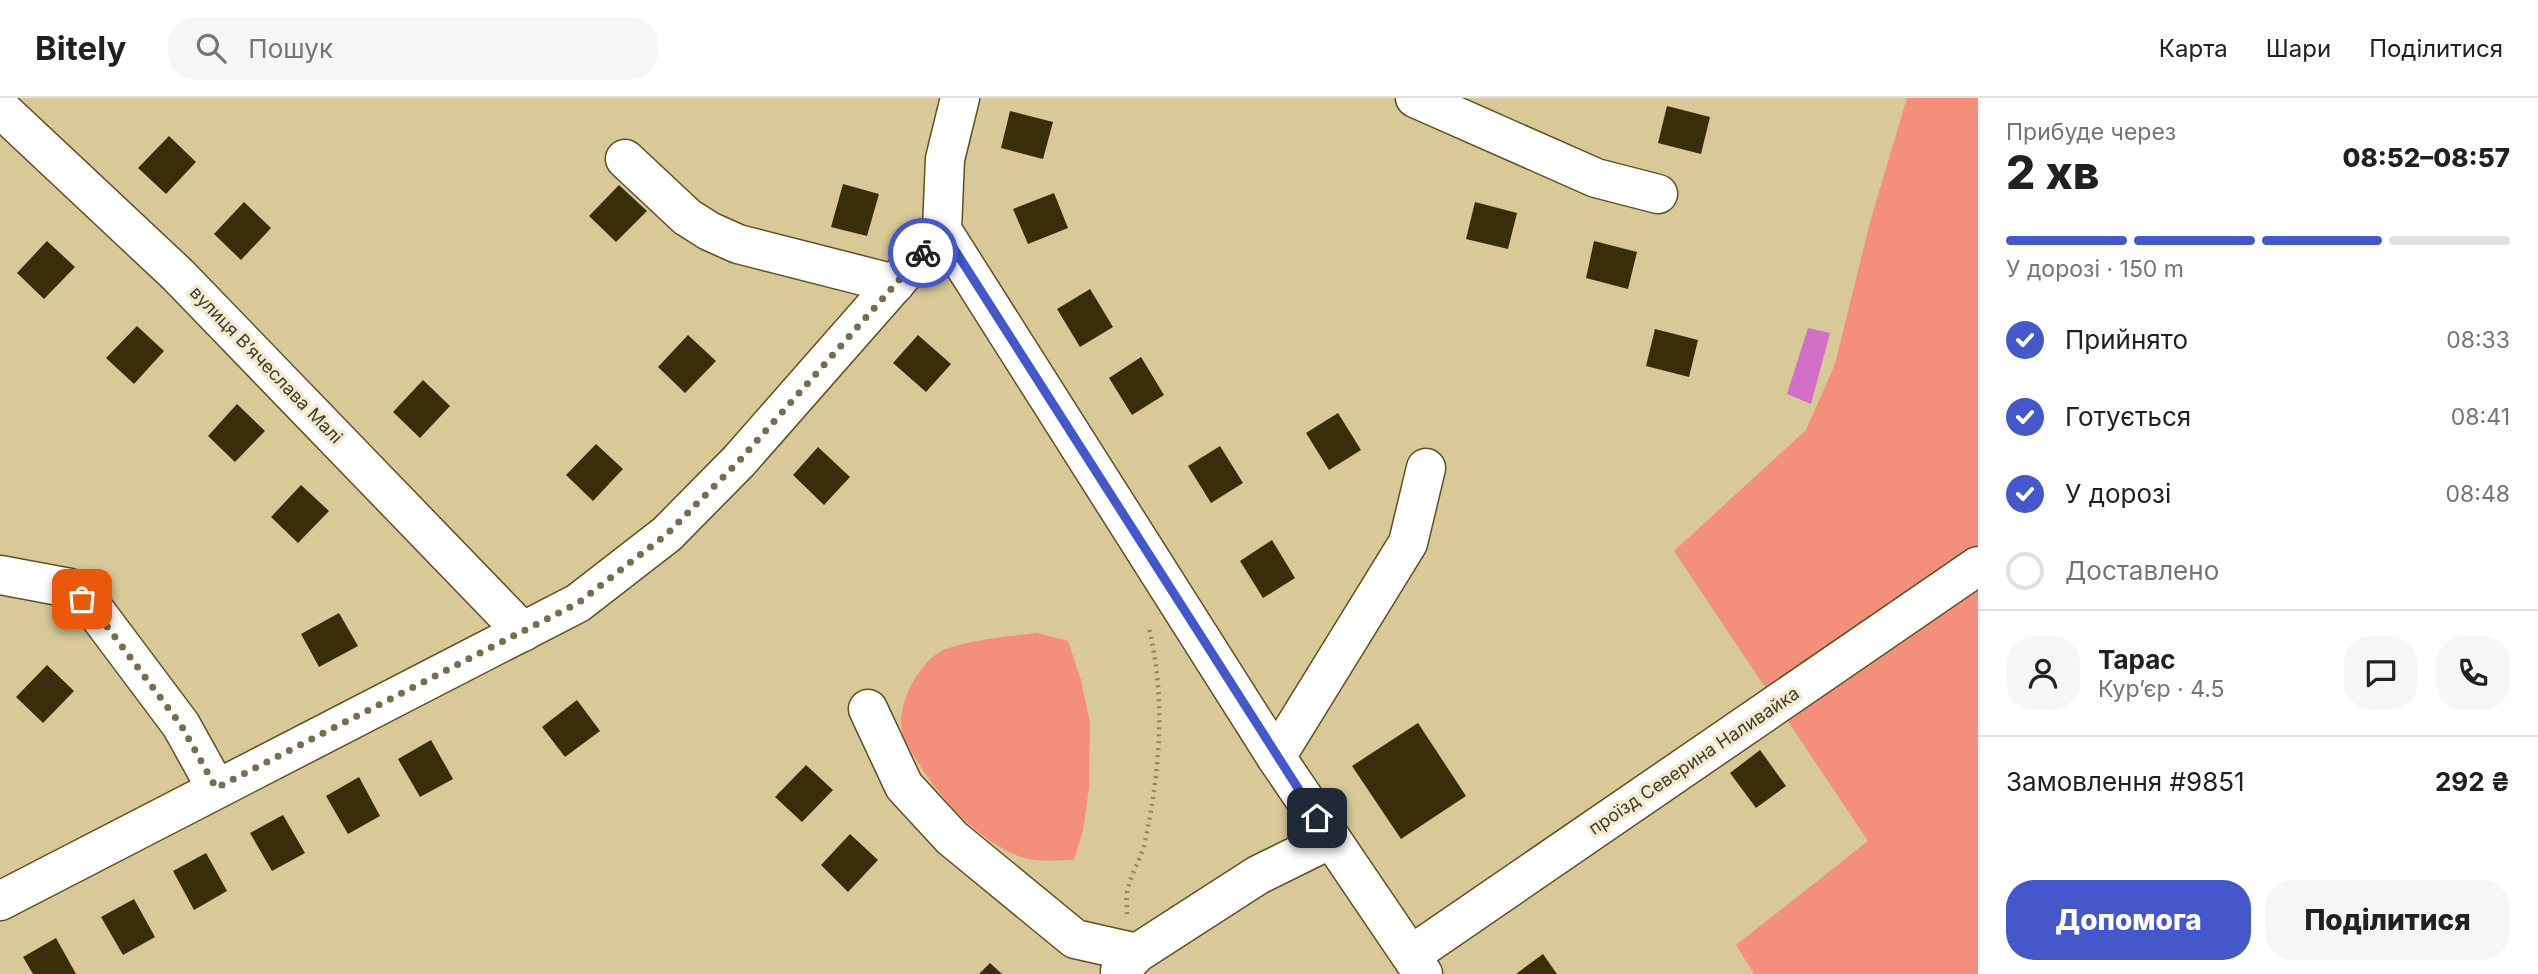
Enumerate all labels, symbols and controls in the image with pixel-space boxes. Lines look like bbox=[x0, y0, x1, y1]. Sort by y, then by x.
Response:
search box bbox=[168, 17, 658, 80]
text: Bitely bbox=[35, 28, 126, 68]
icon: search bbox=[192, 29, 230, 67]
text: Пошук bbox=[248, 33, 333, 64]
text: Карта bbox=[2159, 34, 2228, 63]
text: Шари bbox=[2266, 34, 2331, 63]
text: Поділитися bbox=[2369, 34, 2503, 63]
text: Прибуде через bbox=[2006, 118, 2176, 146]
text: 08:52–08:57 bbox=[2342, 142, 2510, 173]
text: 2 хв bbox=[2006, 144, 2099, 200]
courier bbox=[888, 218, 958, 288]
icon: bike bbox=[904, 234, 942, 272]
text: У дорозі · 150 m bbox=[2006, 255, 2184, 283]
street label: вулиця Вʼячеслава Малі bbox=[186, 282, 347, 448]
icon: check bbox=[2006, 321, 2044, 359]
text: Прийнято bbox=[2065, 324, 2188, 355]
text: 08:33 bbox=[2446, 326, 2510, 354]
icon: check bbox=[2006, 398, 2044, 436]
text: Готується bbox=[2065, 401, 2191, 432]
text: 08:41 bbox=[2451, 403, 2510, 431]
icon: check bbox=[2006, 475, 2044, 513]
text: У дорозі bbox=[2065, 478, 2171, 509]
text: 08:48 bbox=[2446, 480, 2510, 508]
text: Доставлено bbox=[2065, 555, 2219, 586]
pin bbox=[52, 569, 112, 629]
icon: bag bbox=[63, 580, 101, 618]
button: person bbox=[2006, 636, 2080, 710]
button: chat bbox=[2344, 636, 2418, 710]
button: phone bbox=[2436, 636, 2510, 710]
text: Тарас bbox=[2098, 644, 2176, 675]
text: Кур’єр · 4.5 bbox=[2098, 675, 2225, 703]
street label: проїзд Северина Наливайка bbox=[1585, 682, 1803, 839]
text: Замовлення #9851 bbox=[2006, 766, 2245, 797]
text: 292 ₴ bbox=[2435, 766, 2510, 797]
pin bbox=[1287, 788, 1347, 848]
icon: home bbox=[1298, 799, 1336, 837]
button: Допомога bbox=[2006, 880, 2251, 960]
button: Поділитися bbox=[2265, 880, 2510, 960]

